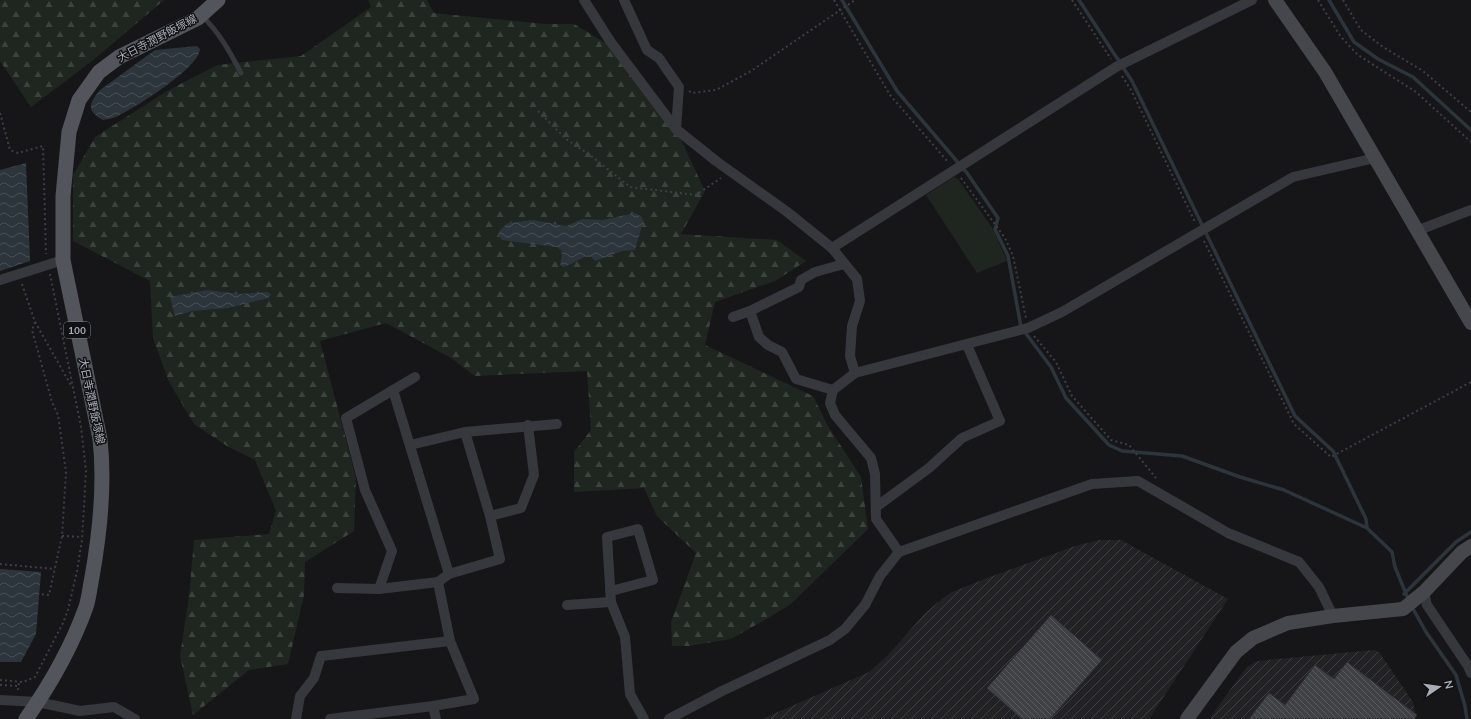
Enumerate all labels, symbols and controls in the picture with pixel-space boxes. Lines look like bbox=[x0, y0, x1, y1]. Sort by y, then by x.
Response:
street label: 大日寺潤野飯塚線 bbox=[115, 11, 199, 65]
road number: 100 bbox=[64, 322, 90, 338]
street label: 大日寺潤野飯塚線 bbox=[76, 357, 108, 445]
north arrow bbox=[1419, 667, 1459, 707]
text: N bbox=[1441, 679, 1456, 690]

